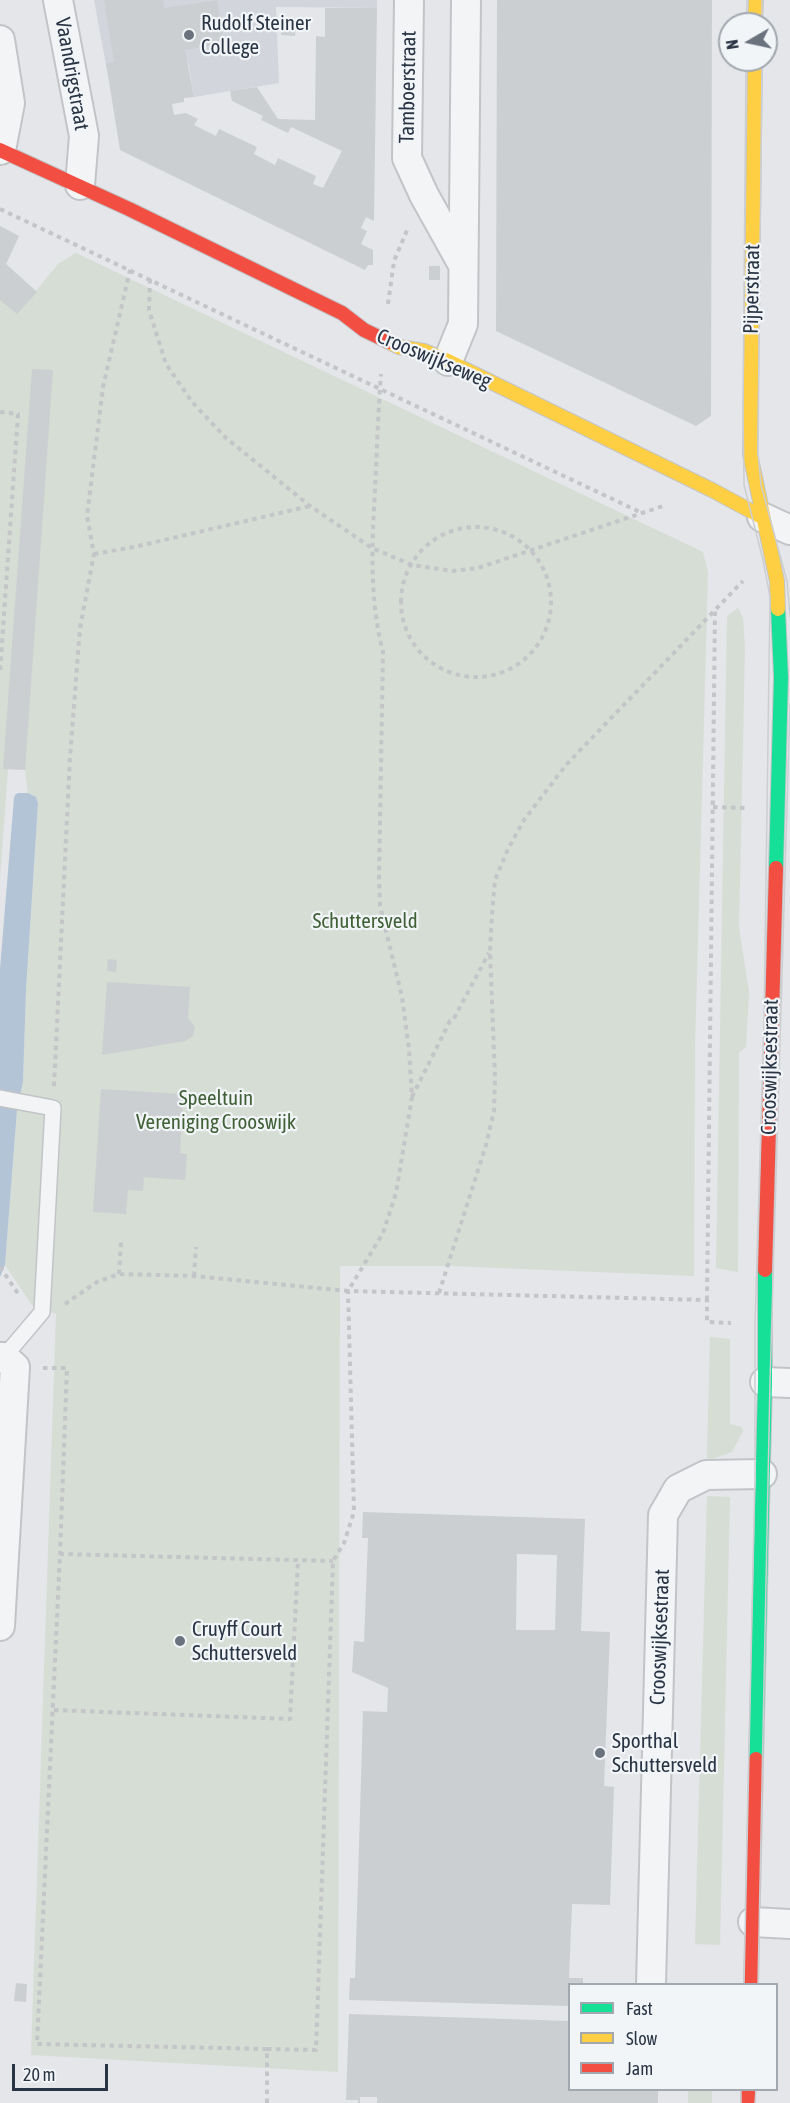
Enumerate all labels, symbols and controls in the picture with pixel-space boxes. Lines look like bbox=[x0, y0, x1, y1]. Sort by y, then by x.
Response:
place label: Rudolf Steiner College bbox=[201, 10, 311, 60]
north arrow bbox=[718, 12, 778, 72]
street label: Vaandrigstraat bbox=[50, 16, 94, 132]
marker: Rudolf Steiner College bbox=[182, 28, 196, 42]
street label: Tamboerstraat bbox=[394, 30, 422, 144]
text: N bbox=[723, 38, 742, 51]
street label: Pijperstraat bbox=[739, 244, 765, 334]
street label: Crooswijkseweg bbox=[373, 324, 495, 394]
park label: Schuttersveld bbox=[312, 908, 418, 934]
street label: Crooswijksestraat bbox=[756, 999, 784, 1135]
park label: Speeltuin Vereniging Crooswijk bbox=[136, 1085, 296, 1135]
street label: Crooswijksestraat bbox=[645, 1569, 675, 1705]
place label: Cruyff Court Schuttersveld bbox=[192, 1616, 297, 1666]
marker: Cruyff Court Schuttersveld bbox=[173, 1634, 187, 1648]
place label: Sporthal Schuttersveld bbox=[612, 1728, 717, 1778]
marker: Sporthal Schuttersveld bbox=[593, 1746, 607, 1760]
legend bbox=[568, 1983, 778, 2091]
text: Fast bbox=[626, 1998, 653, 2019]
text: Slow bbox=[626, 2028, 657, 2049]
scale bar bbox=[15, 2052, 111, 2090]
text: Jam bbox=[626, 2058, 653, 2079]
text: 20 m bbox=[23, 2064, 55, 2085]

